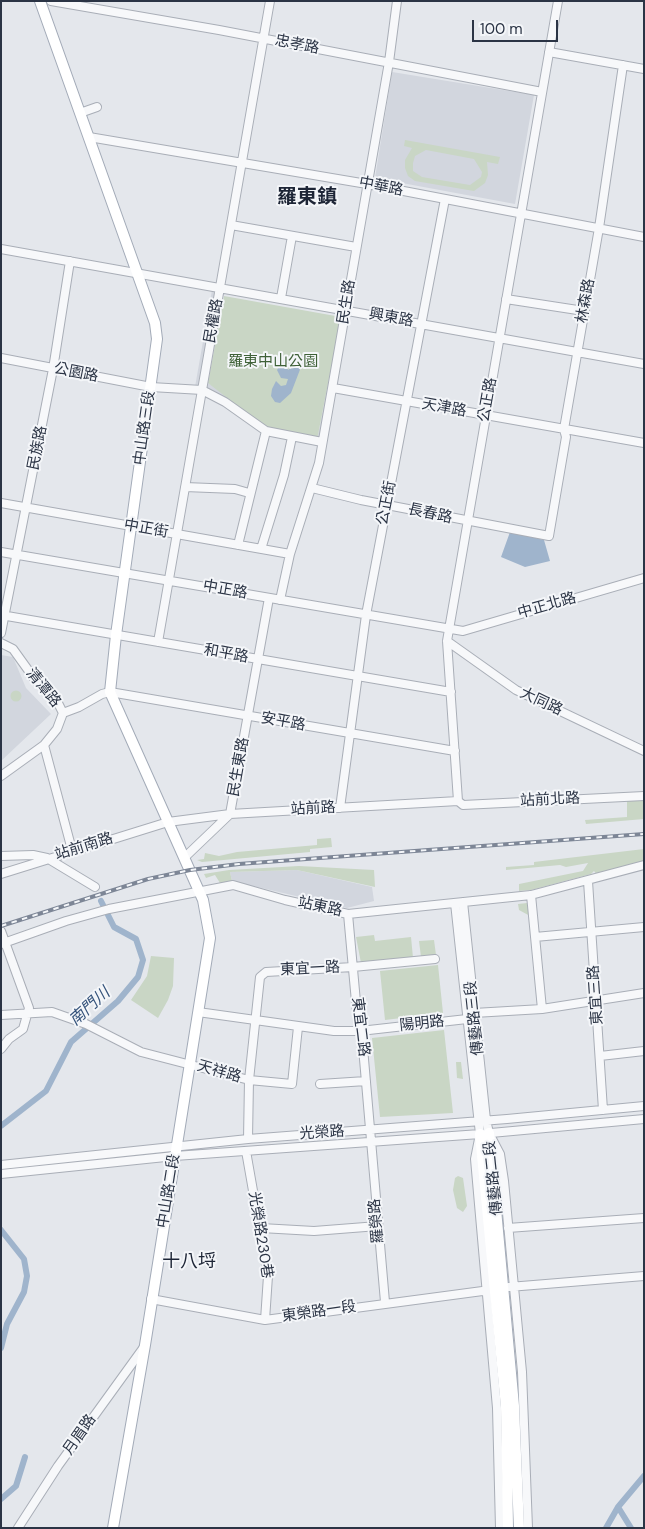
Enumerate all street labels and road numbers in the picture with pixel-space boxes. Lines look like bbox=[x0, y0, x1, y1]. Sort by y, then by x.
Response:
street label: 忠孝路 bbox=[273, 32, 321, 58]
street label: 中華路 bbox=[357, 174, 405, 200]
street label: 林森路 bbox=[573, 277, 599, 325]
street label: 民生路 bbox=[335, 278, 359, 326]
street label: 民權路 bbox=[201, 297, 227, 345]
street label: 興東路 bbox=[367, 305, 415, 331]
street label: 公園路 bbox=[52, 360, 100, 386]
street label: 公正路 bbox=[475, 376, 501, 424]
street label: 中山路三段 bbox=[131, 390, 159, 466]
street label: 天津路 bbox=[420, 395, 468, 421]
street label: 民族路 bbox=[25, 424, 51, 472]
street label: 公正街 bbox=[374, 479, 400, 527]
street label: 長春路 bbox=[406, 501, 454, 527]
street label: 中正街 bbox=[122, 516, 170, 542]
street label: 中正路 bbox=[201, 577, 249, 603]
street label: 中正北路 bbox=[516, 589, 578, 623]
street label: 和平路 bbox=[202, 641, 250, 667]
street label: 清潭路 bbox=[22, 665, 64, 711]
street label: 大同路 bbox=[517, 684, 565, 720]
street label: 安平路 bbox=[259, 709, 307, 735]
street label: 民生東路 bbox=[225, 736, 253, 798]
street label: 站前北路 bbox=[520, 789, 580, 811]
street label: 站前路 bbox=[290, 799, 336, 819]
street label: 站前南路 bbox=[53, 830, 115, 864]
street label: 站東路 bbox=[296, 894, 344, 920]
street label: 東宜一路 bbox=[280, 958, 340, 980]
street label: 東宜三路 bbox=[585, 964, 607, 1026]
street label: 傳藝路三段 bbox=[462, 980, 488, 1056]
street label: 東宜二路 bbox=[347, 996, 373, 1058]
street label: 陽明路 bbox=[399, 1013, 445, 1035]
street label: 天祥路 bbox=[195, 1057, 243, 1087]
street label: 光榮路 bbox=[299, 1122, 345, 1144]
street label: 傳藝路二段 bbox=[481, 1140, 507, 1216]
street label: 中山路二段 bbox=[154, 1153, 184, 1229]
street label: 光榮路230巷 bbox=[244, 1190, 276, 1280]
street label: 羅榮路 bbox=[366, 1198, 388, 1244]
street label: 東榮路一段 bbox=[281, 1298, 357, 1326]
street label: 月眉路 bbox=[60, 1411, 100, 1459]

